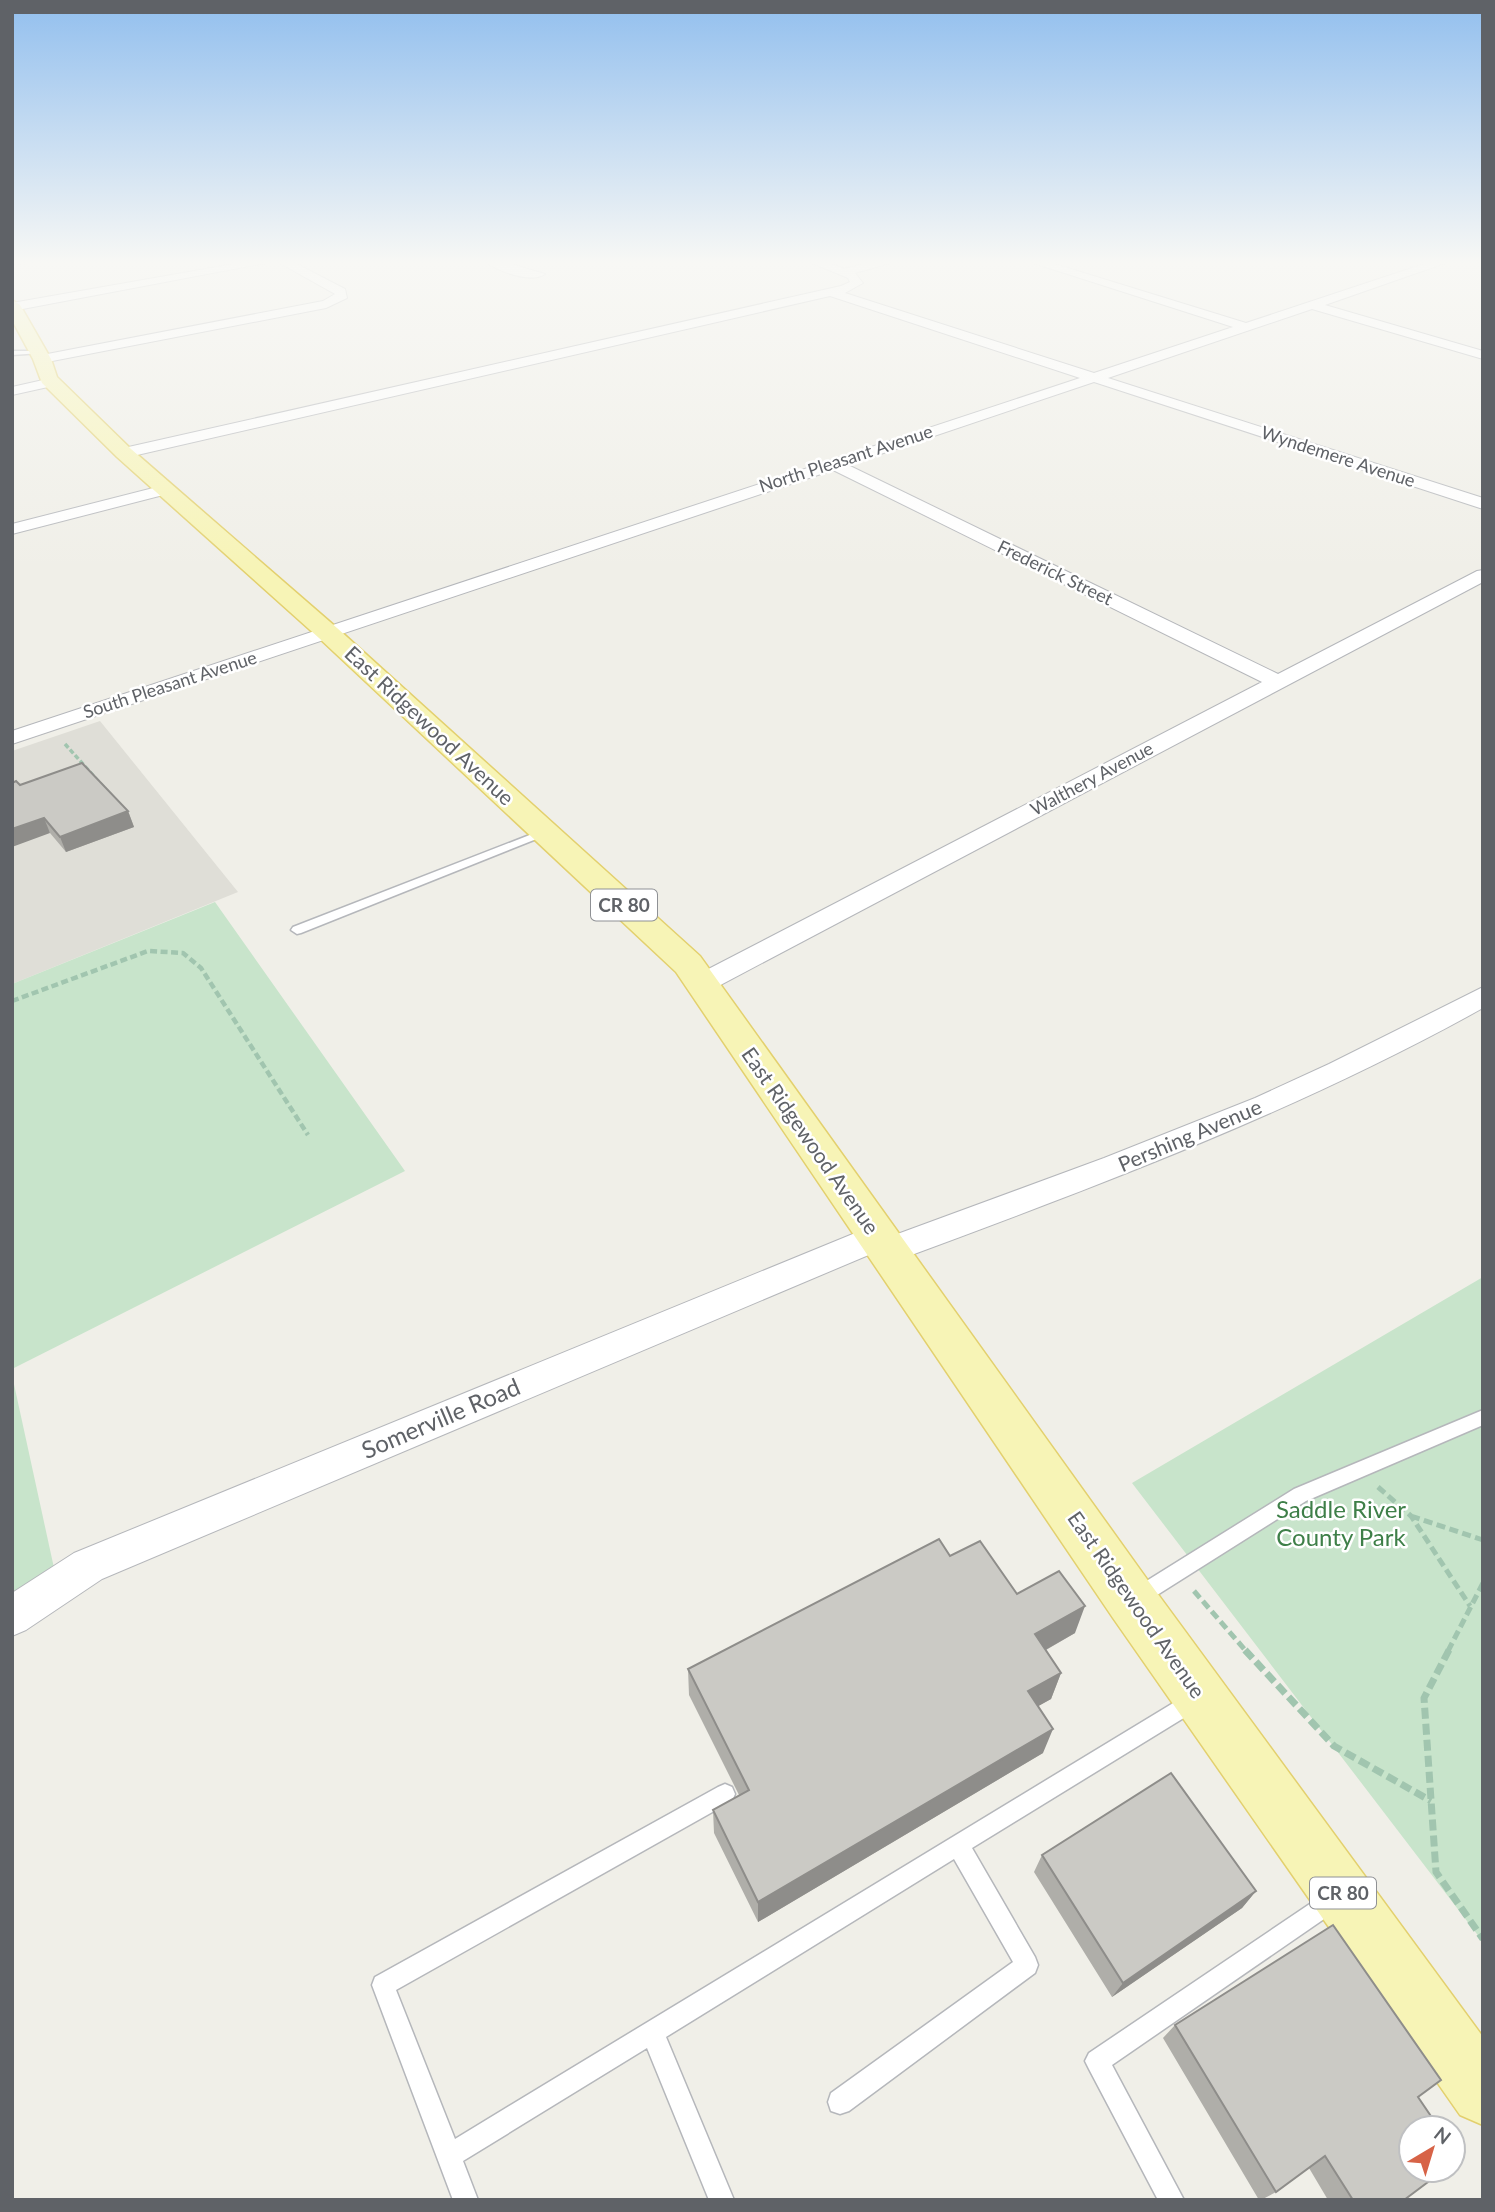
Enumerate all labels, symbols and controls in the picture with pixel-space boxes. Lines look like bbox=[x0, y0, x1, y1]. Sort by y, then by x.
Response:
street label: North Pleasant Avenue bbox=[756, 420, 935, 497]
street label: Wyndemere Avenue bbox=[1258, 421, 1418, 491]
street label: Frederick Street bbox=[994, 535, 1117, 610]
street label: East Ridgewood Avenue bbox=[340, 640, 520, 810]
street label: South Pleasant Avenue bbox=[80, 646, 259, 723]
street label: Walthery Avenue bbox=[1026, 737, 1157, 820]
road number: CR 80 bbox=[591, 890, 657, 920]
street label: East Ridgewood Avenue bbox=[737, 1042, 885, 1238]
street label: Pershing Avenue bbox=[1114, 1093, 1265, 1176]
street label: Somerville Road bbox=[357, 1371, 524, 1464]
park label: Saddle River County Park bbox=[1276, 1494, 1407, 1551]
street label: East Ridgewood Avenue bbox=[1063, 1506, 1211, 1702]
road number: CR 80 bbox=[1310, 1878, 1376, 1909]
north arrow bbox=[1397, 2114, 1467, 2184]
text: N bbox=[1430, 2122, 1456, 2149]

